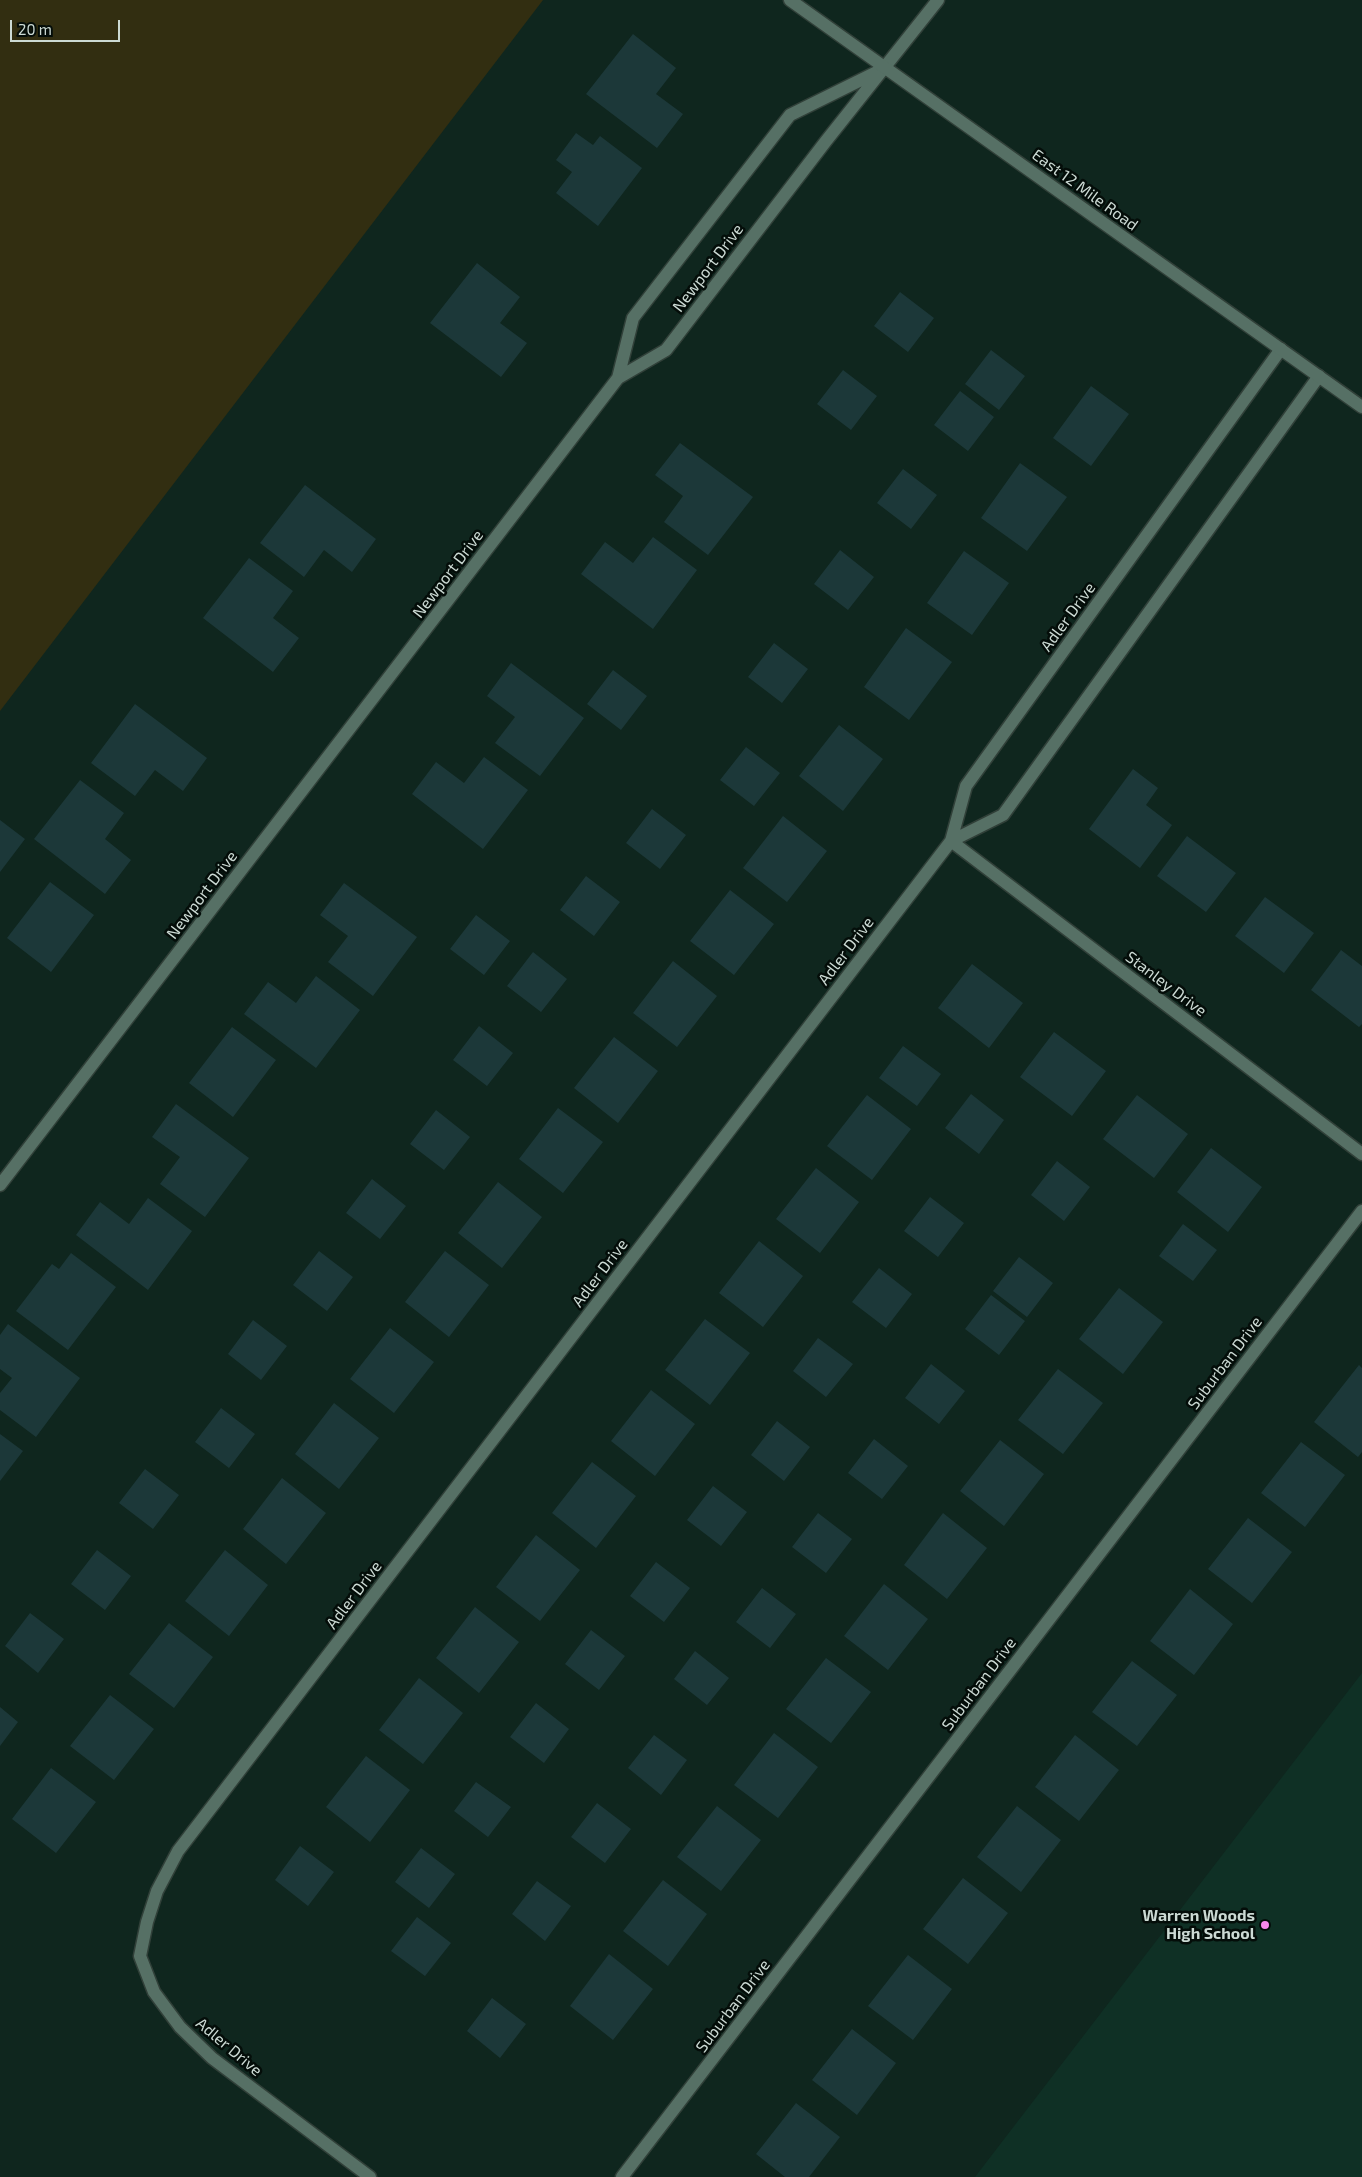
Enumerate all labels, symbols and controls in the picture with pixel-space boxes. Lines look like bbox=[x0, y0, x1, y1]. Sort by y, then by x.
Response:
scale bar bbox=[12, 10, 122, 42]
text: 20 m bbox=[18, 20, 52, 38]
street label: East 12 Mile Road bbox=[1028, 145, 1142, 235]
street label: Newport Drive bbox=[669, 220, 747, 316]
street label: Newport Drive bbox=[409, 526, 487, 622]
street label: Adler Drive bbox=[1037, 579, 1099, 655]
street label: Newport Drive bbox=[163, 847, 241, 943]
street label: Adler Drive bbox=[814, 913, 878, 989]
street label: Stanley Drive bbox=[1122, 947, 1210, 1021]
street label: Adler Drive bbox=[568, 1235, 632, 1311]
street label: Suburban Drive bbox=[1184, 1313, 1266, 1413]
street label: Adler Drive bbox=[322, 1557, 386, 1633]
street label: Suburban Drive bbox=[938, 1634, 1020, 1734]
place label: Warren Woods High School bbox=[1143, 1906, 1255, 1944]
marker: Warren Woods High School bbox=[1259, 1919, 1271, 1931]
street label: Suburban Drive bbox=[692, 1956, 774, 2056]
street label: Adler Drive bbox=[192, 2014, 266, 2080]

